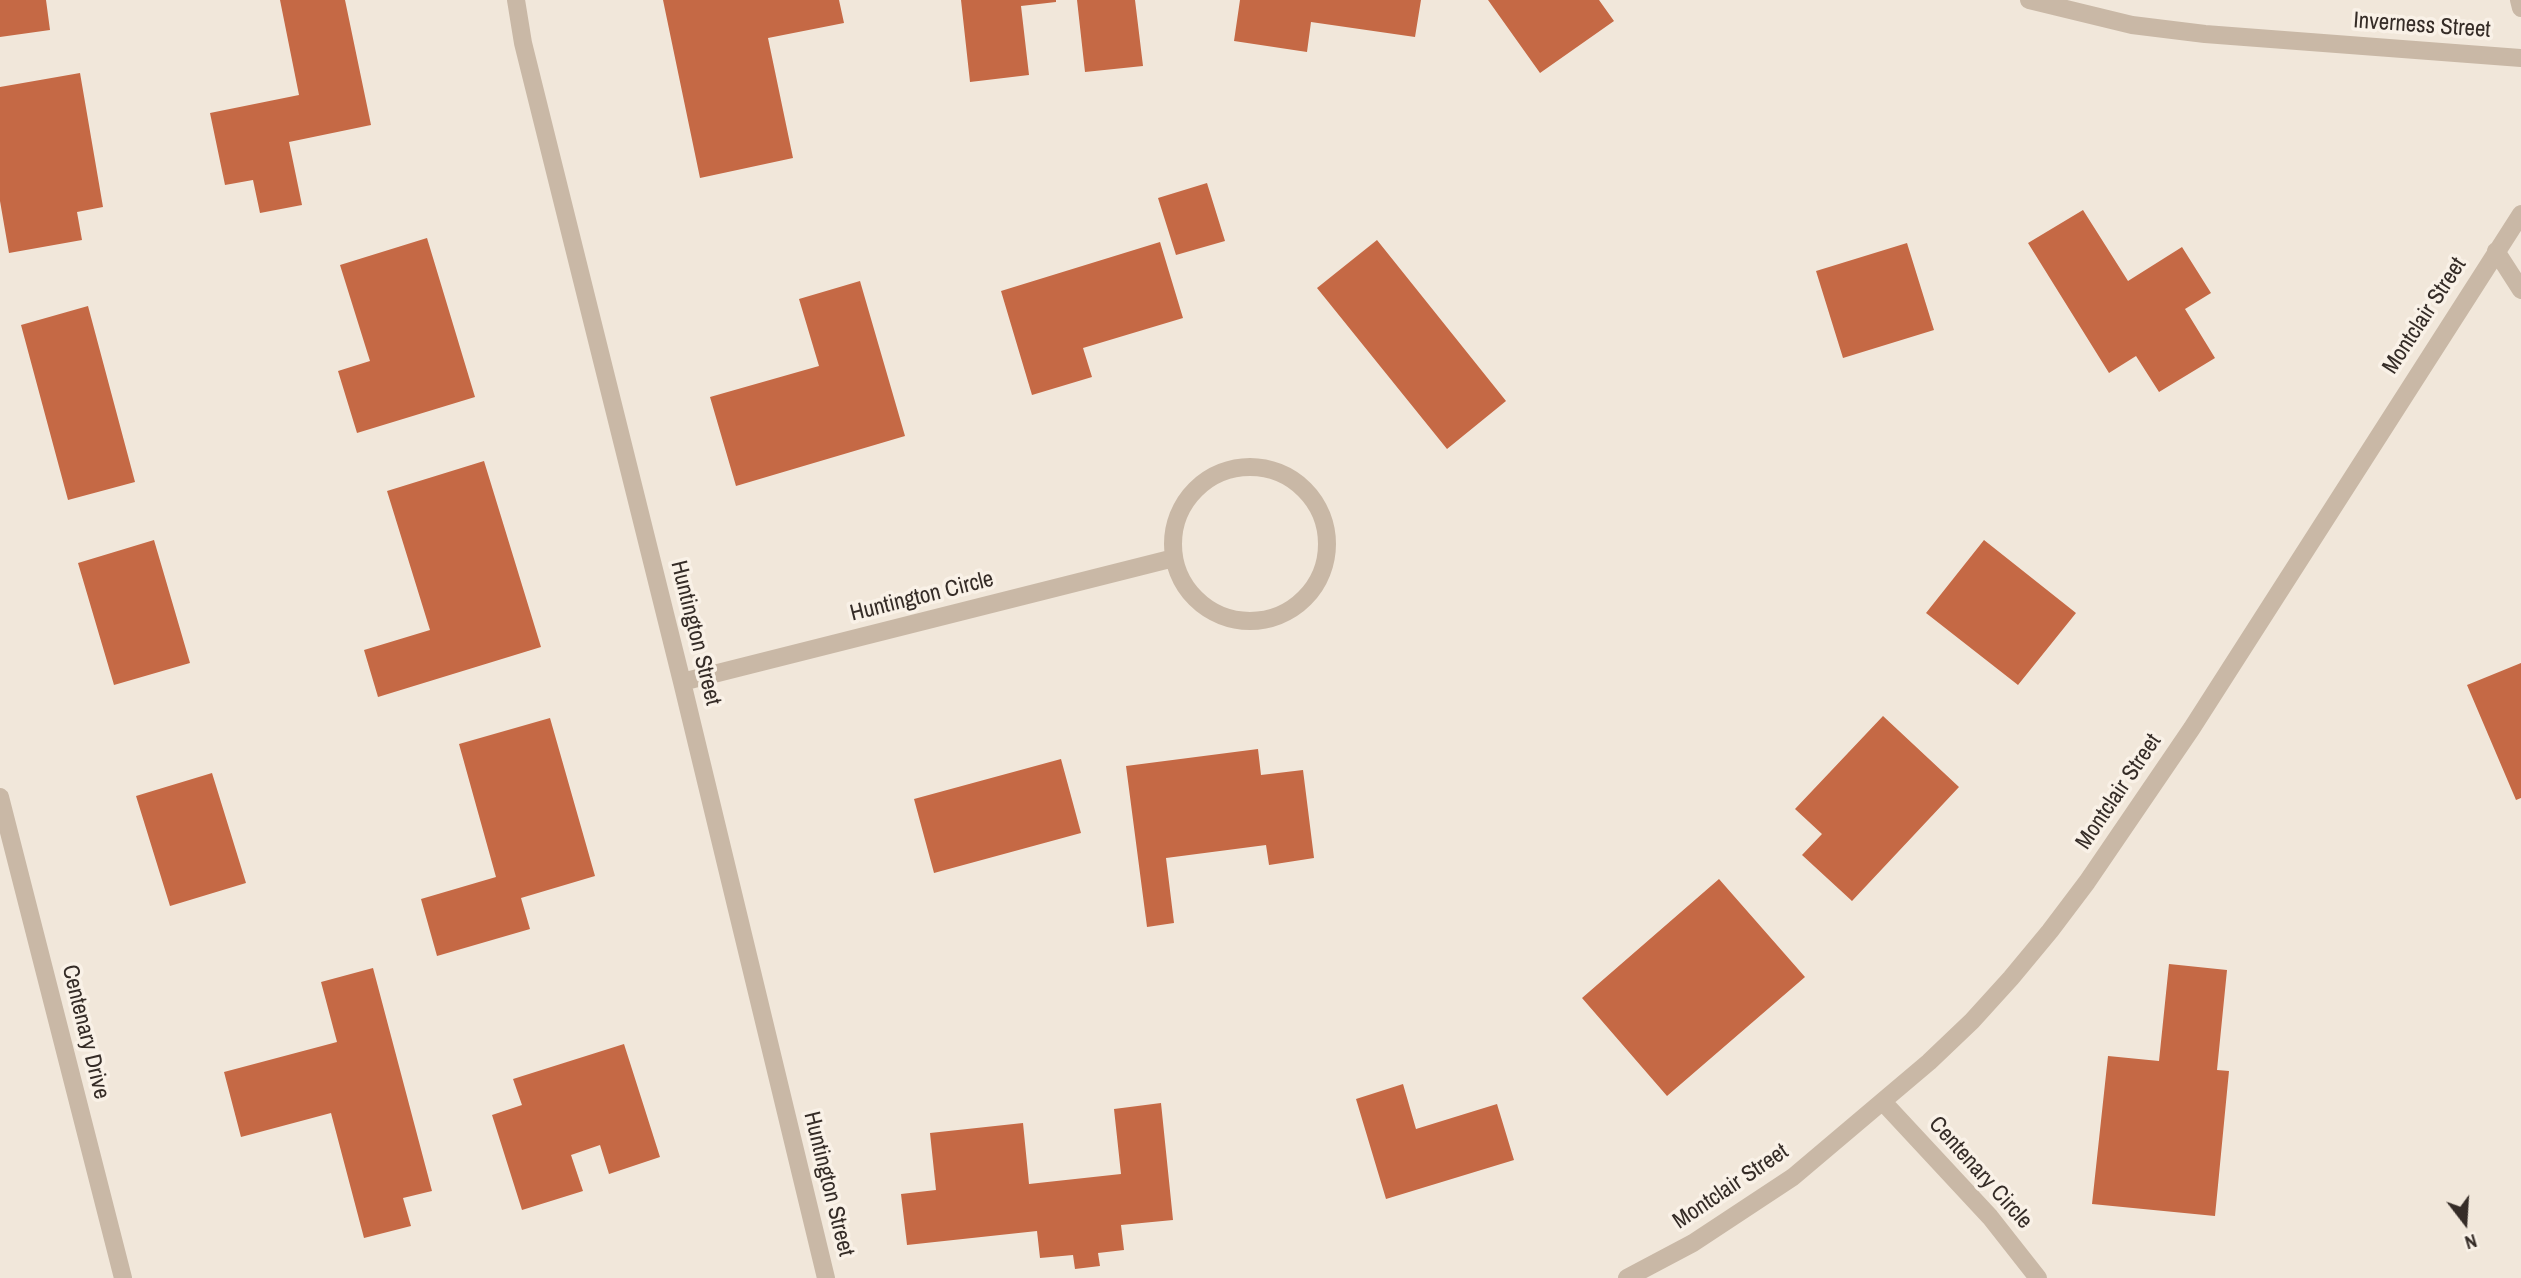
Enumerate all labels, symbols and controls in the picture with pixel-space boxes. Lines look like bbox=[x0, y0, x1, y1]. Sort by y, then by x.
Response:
street label: Inverness Street bbox=[2353, 7, 2491, 45]
street label: Montclair Street bbox=[2377, 253, 2473, 379]
street label: Huntington Street bbox=[664, 558, 726, 708]
street label: Huntington Circle bbox=[847, 566, 997, 628]
street label: Montclair Street bbox=[2070, 729, 2168, 855]
street label: Centenary Drive bbox=[55, 962, 115, 1102]
street label: Huntington Street bbox=[797, 1109, 859, 1259]
street label: Centenary Circle bbox=[1922, 1111, 2038, 1235]
street label: Montclair Street bbox=[1668, 1138, 1794, 1236]
north arrow bbox=[2430, 1187, 2500, 1257]
text: N bbox=[2462, 1228, 2480, 1256]

